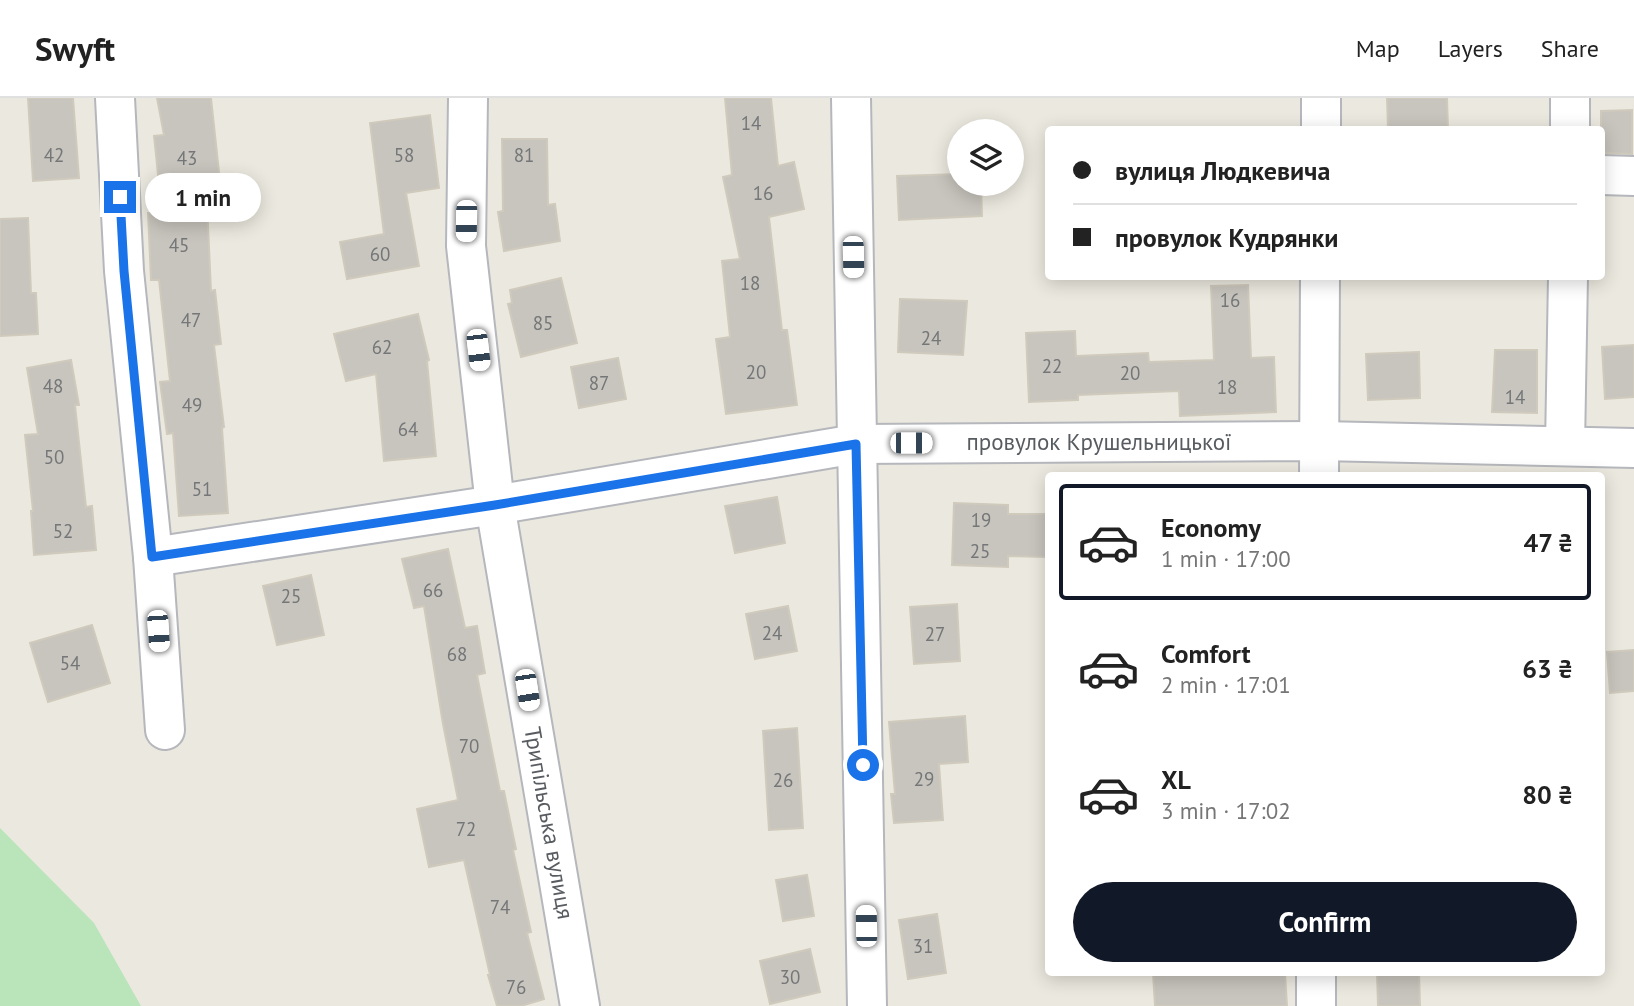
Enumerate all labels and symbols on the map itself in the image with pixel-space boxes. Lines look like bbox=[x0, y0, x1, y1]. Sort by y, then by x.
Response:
house number: 14 bbox=[741, 111, 761, 135]
house number: 42 bbox=[44, 143, 64, 167]
house number: 58 bbox=[394, 143, 414, 167]
house number: 81 bbox=[514, 143, 534, 167]
house number: 43 bbox=[177, 146, 197, 170]
callout: 1 min bbox=[144, 172, 260, 222]
route end bbox=[104, 181, 136, 213]
house number: 16 bbox=[753, 181, 773, 205]
car bbox=[456, 200, 477, 242]
house number: 45 bbox=[169, 233, 189, 257]
car bbox=[843, 236, 864, 278]
house number: 60 bbox=[370, 242, 390, 266]
house number: 18 bbox=[740, 271, 760, 295]
house number: 16 bbox=[1220, 288, 1240, 312]
house number: 47 bbox=[181, 308, 201, 332]
house number: 85 bbox=[533, 311, 553, 335]
house number: 24 bbox=[921, 326, 941, 350]
car bbox=[466, 328, 491, 372]
house number: 62 bbox=[372, 335, 392, 359]
house number: 22 bbox=[1042, 354, 1062, 378]
house number: 20 bbox=[746, 360, 766, 384]
house number: 20 bbox=[1120, 361, 1140, 385]
house number: 87 bbox=[589, 371, 609, 395]
house number: 48 bbox=[43, 374, 63, 398]
house number: 18 bbox=[1217, 375, 1237, 399]
house number: 14 bbox=[1505, 385, 1525, 409]
house number: 49 bbox=[182, 393, 202, 417]
house number: 64 bbox=[398, 417, 418, 441]
street label: провулок Крушельницької bbox=[967, 427, 1231, 456]
car bbox=[891, 433, 933, 454]
house number: 50 bbox=[44, 445, 64, 469]
house number: 51 bbox=[192, 477, 212, 501]
house number: 19 bbox=[971, 508, 991, 532]
house number: 52 bbox=[53, 519, 73, 543]
house number: 25 bbox=[970, 539, 990, 563]
house number: 66 bbox=[423, 578, 443, 602]
house number: 25 bbox=[281, 584, 301, 608]
car bbox=[147, 609, 170, 653]
house number: 24 bbox=[762, 621, 782, 645]
house number: 27 bbox=[925, 622, 945, 646]
house number: 68 bbox=[447, 642, 467, 666]
house number: 54 bbox=[60, 651, 80, 675]
car bbox=[514, 668, 541, 712]
street label: Трипільська вулиця bbox=[518, 724, 581, 921]
house number: 70 bbox=[459, 734, 479, 758]
route start bbox=[847, 749, 879, 781]
house number: 29 bbox=[914, 767, 934, 791]
house number: 26 bbox=[773, 768, 793, 792]
house number: 72 bbox=[456, 817, 476, 841]
house number: 74 bbox=[490, 895, 510, 919]
car bbox=[856, 905, 877, 947]
house number: 31 bbox=[913, 934, 933, 958]
house number: 30 bbox=[780, 965, 800, 989]
house number: 76 bbox=[506, 975, 526, 999]

